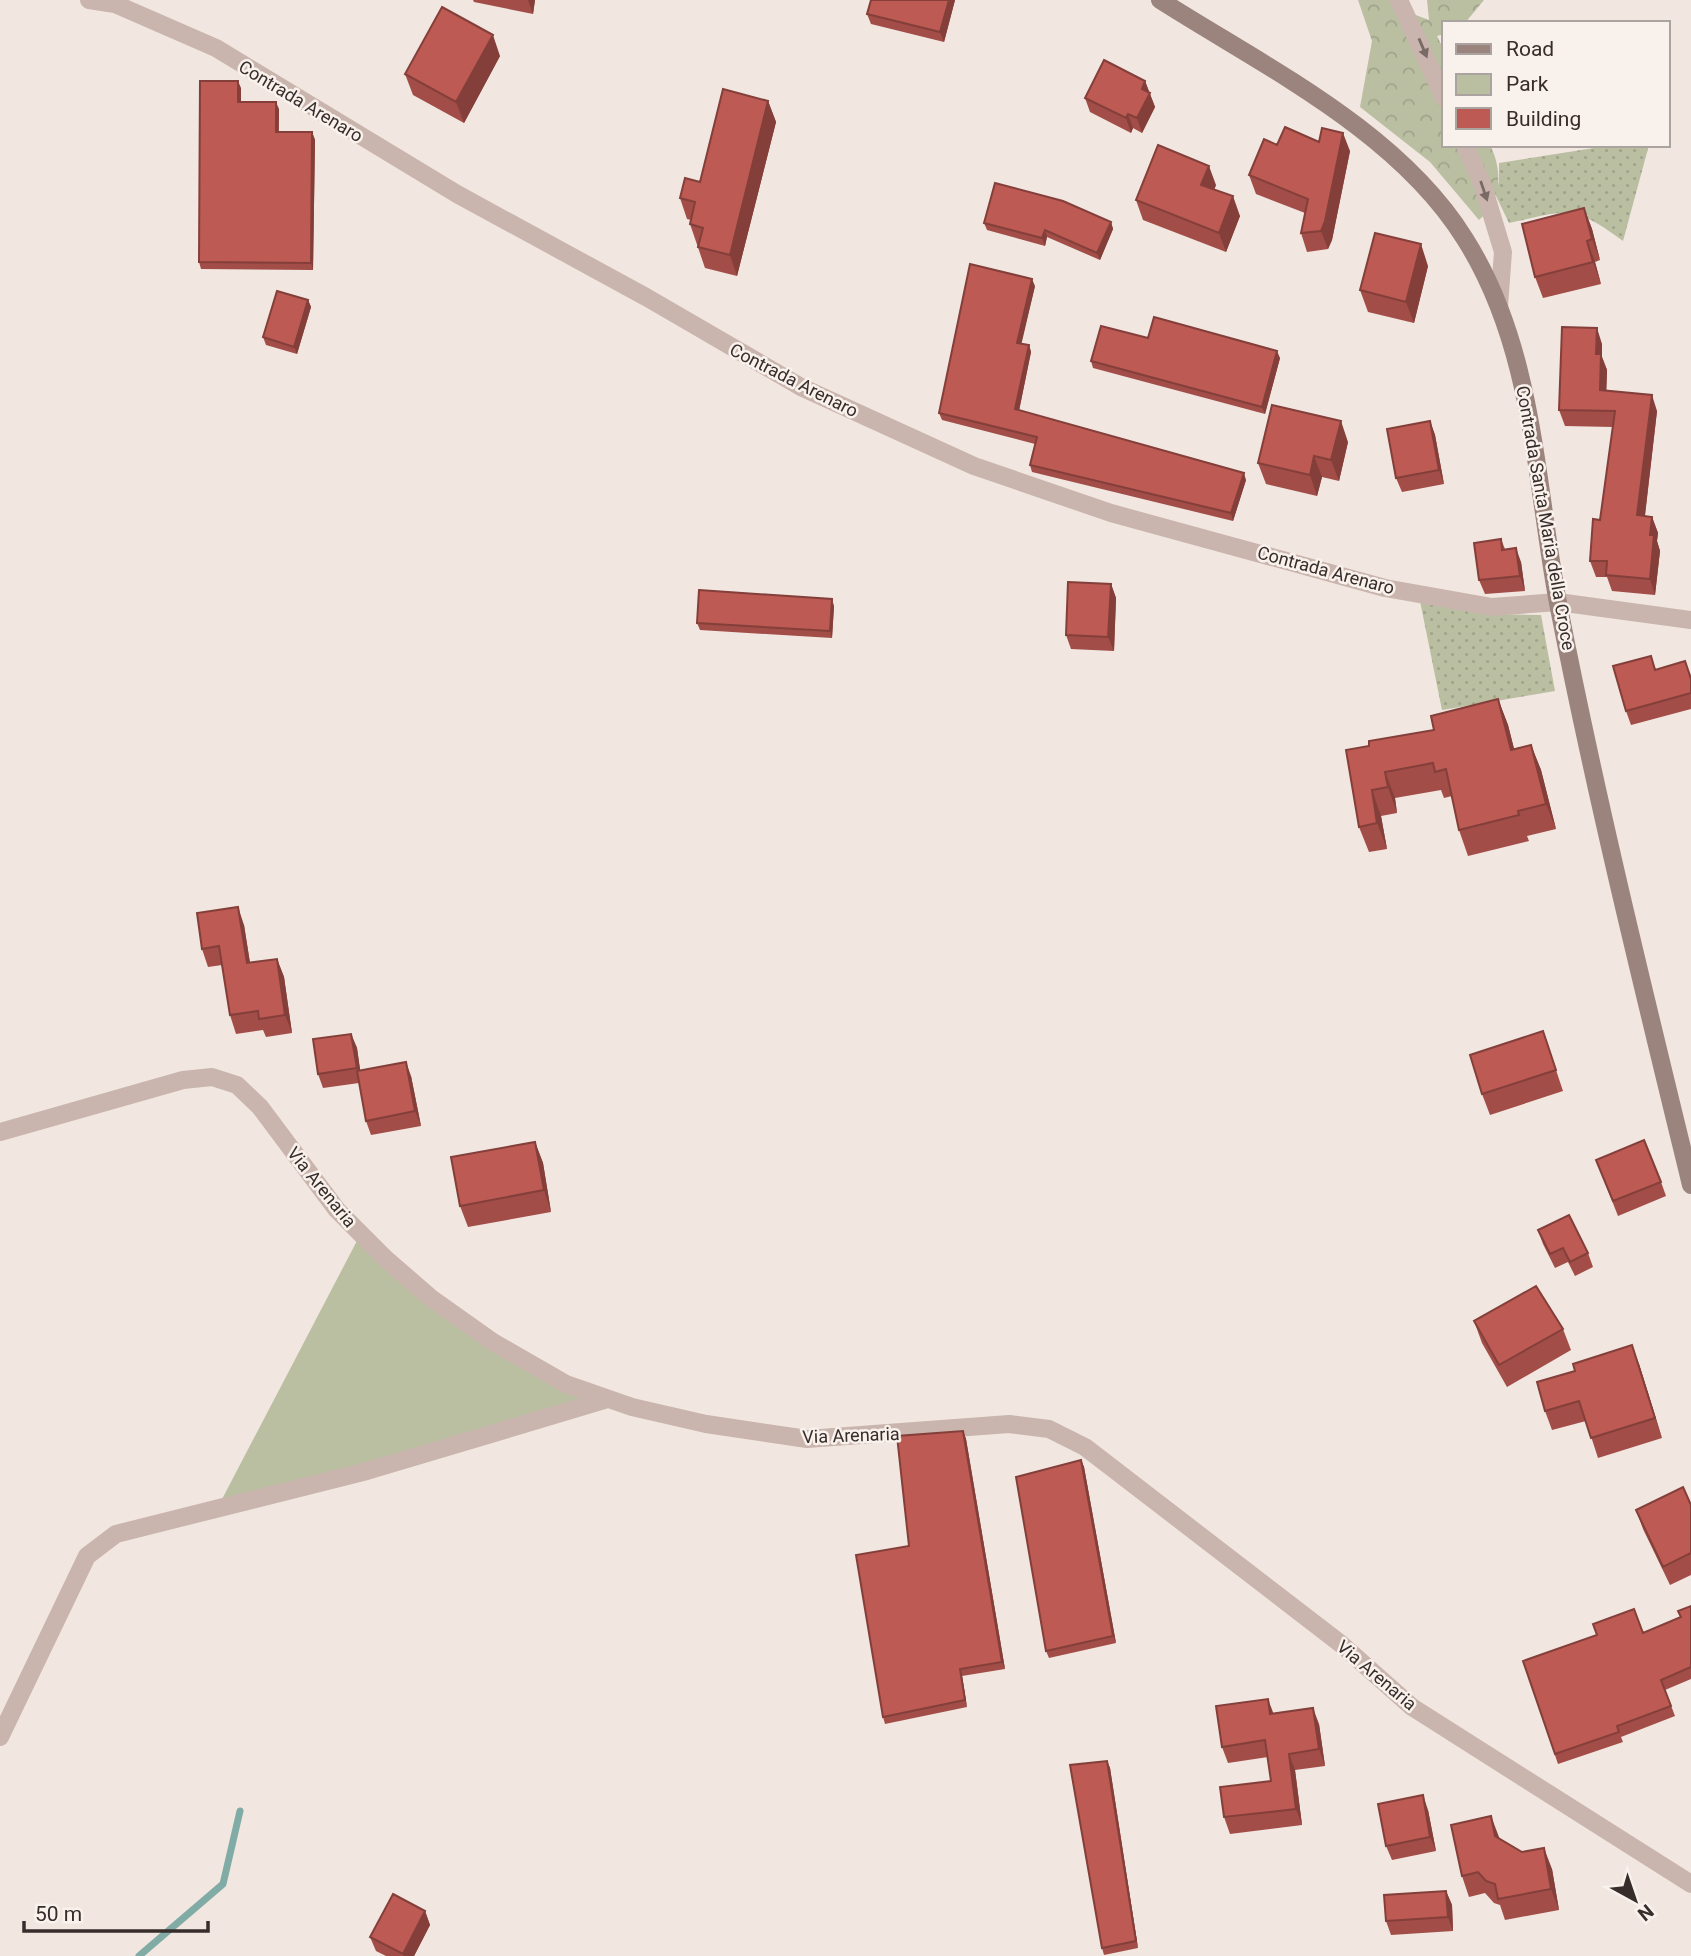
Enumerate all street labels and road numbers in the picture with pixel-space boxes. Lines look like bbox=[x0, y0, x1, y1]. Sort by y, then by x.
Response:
street label: Contrada Arenaro bbox=[235, 56, 367, 146]
street label: Contrada Arenaro bbox=[726, 339, 862, 421]
street label: Contrada Santa Maria della Croce bbox=[1512, 384, 1580, 652]
street label: Contrada Arenaro bbox=[1255, 542, 1397, 598]
street label: Via Arenaria bbox=[283, 1143, 361, 1231]
street label: Via Arenaria bbox=[802, 1423, 900, 1447]
street label: Via Arenaria bbox=[1333, 1636, 1421, 1714]

